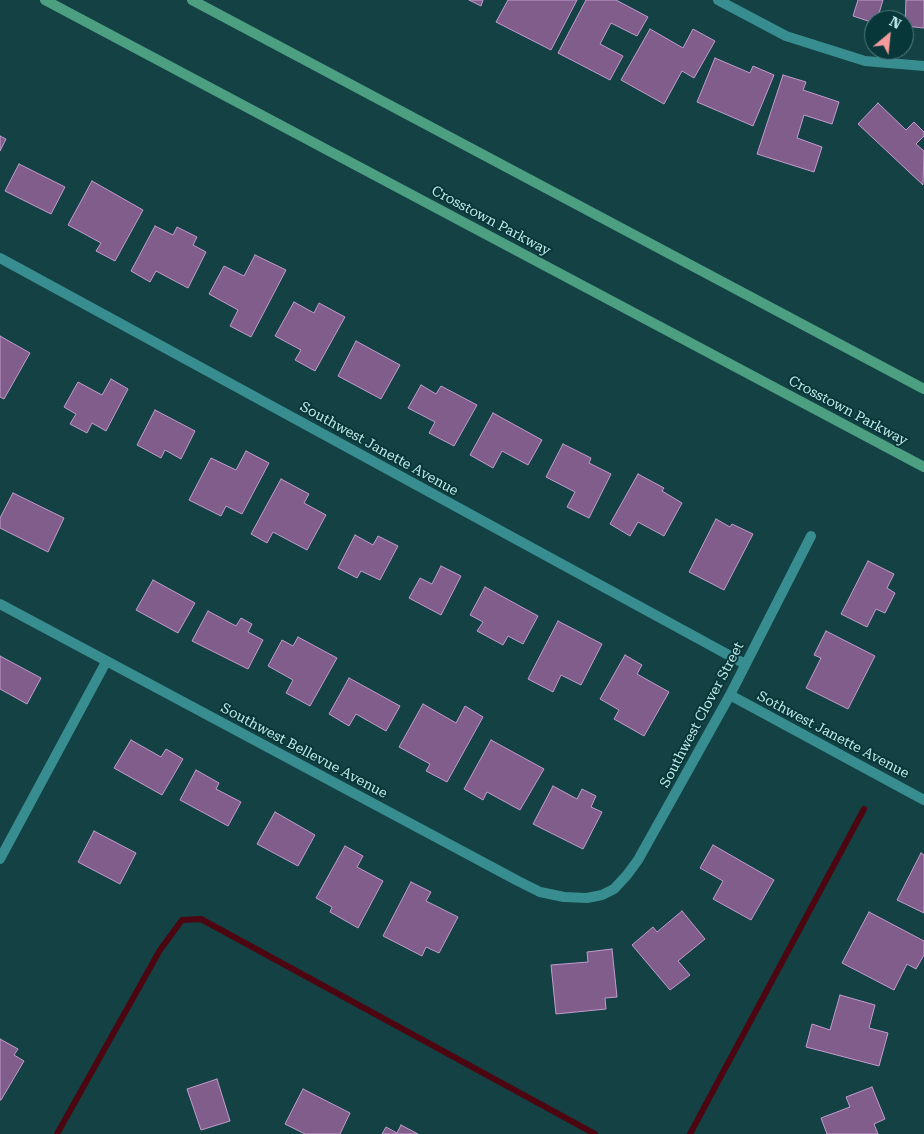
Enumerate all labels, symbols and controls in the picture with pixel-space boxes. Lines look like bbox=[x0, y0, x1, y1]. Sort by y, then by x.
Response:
north arrow bbox=[864, 10, 914, 60]
text: N bbox=[887, 13, 904, 32]
street label: Crosstown Parkway bbox=[428, 182, 554, 260]
street label: Crosstown Parkway bbox=[785, 372, 911, 450]
street label: Southwest Janette Avenue bbox=[297, 398, 461, 500]
street label: Southwest Clover Street bbox=[656, 639, 748, 791]
street label: Sothwest Janette Avenue bbox=[754, 688, 912, 782]
street label: Southwest Bellevue Avenue bbox=[218, 700, 390, 802]

